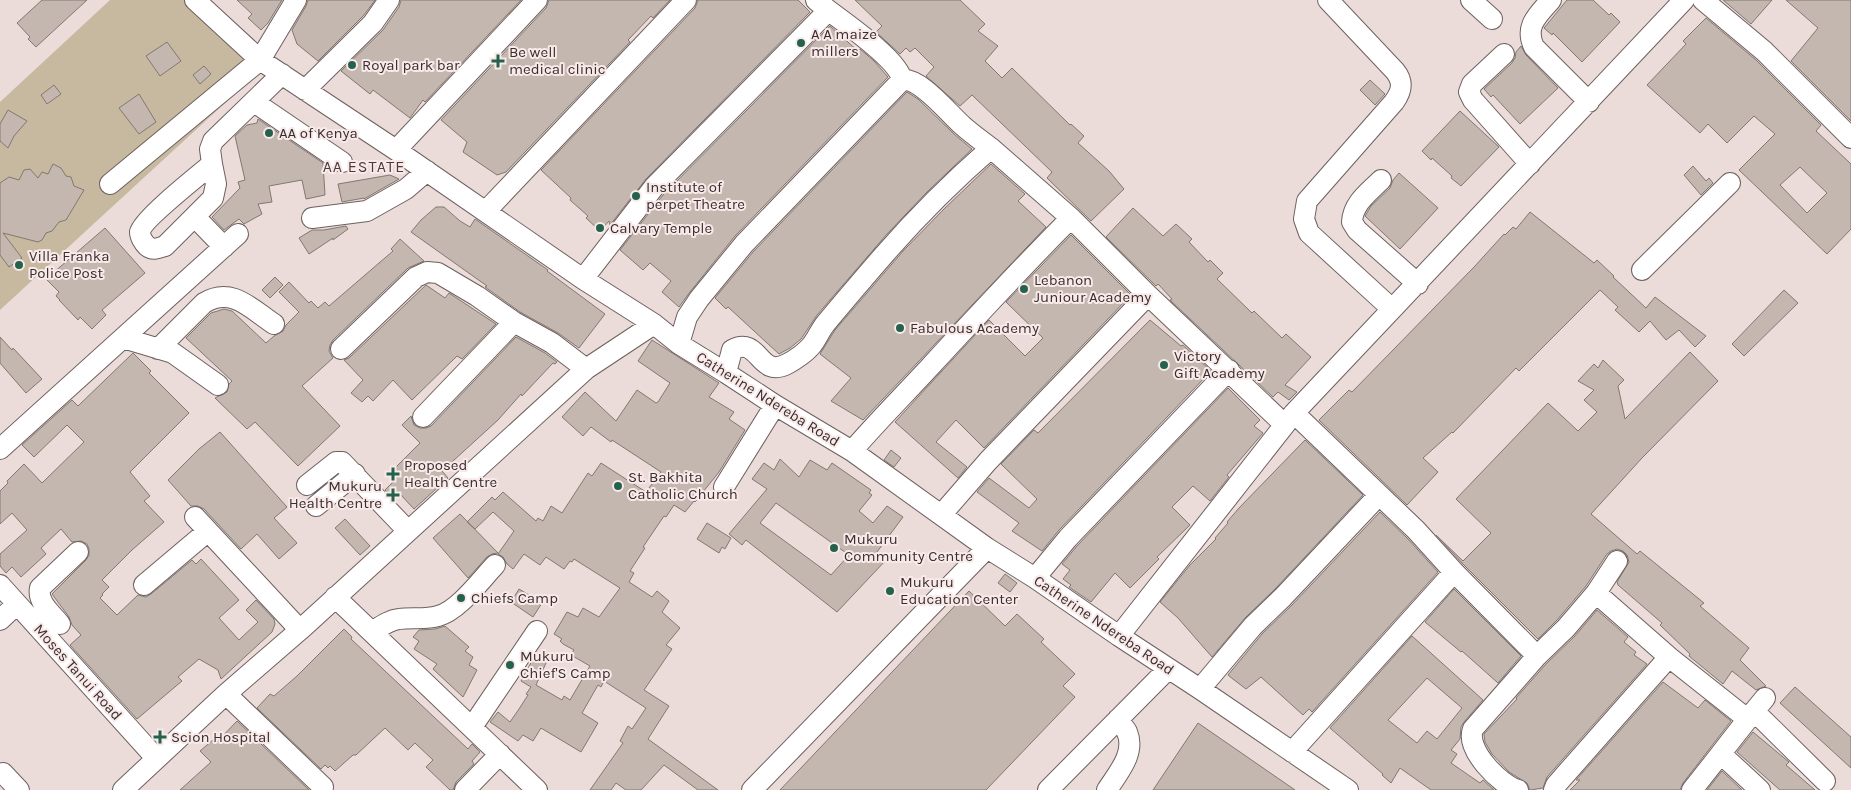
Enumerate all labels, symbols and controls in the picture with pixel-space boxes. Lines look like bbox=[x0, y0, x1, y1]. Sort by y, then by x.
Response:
place label: A A maize millers bbox=[811, 25, 877, 60]
marker: A A maize millers bbox=[795, 37, 807, 49]
place label: Be well medical clinic bbox=[509, 43, 606, 78]
marker: Be well medical clinic bbox=[491, 54, 505, 68]
place label: Royal park bar bbox=[362, 56, 460, 74]
marker: Royal park bar bbox=[346, 59, 358, 71]
place label: AA of Kenya bbox=[279, 124, 358, 142]
marker: AA of Kenya bbox=[263, 127, 275, 139]
district label: AA ESTATE bbox=[323, 157, 405, 176]
place label: Institute of perpet Theatre bbox=[646, 178, 745, 213]
marker: Institute of perpet Theatre bbox=[630, 190, 642, 202]
place label: Calvary Temple bbox=[610, 219, 712, 237]
marker: Calvary Temple bbox=[594, 222, 606, 234]
place label: Villa Franka Police Post bbox=[29, 247, 109, 282]
marker: Villa Franka Police Post bbox=[13, 259, 25, 271]
place label: Lebanon Juniour Academy bbox=[1034, 271, 1151, 306]
marker: Lebanon Juniour Academy bbox=[1018, 283, 1030, 295]
place label: Fabulous Academy bbox=[910, 319, 1039, 337]
marker: Fabulous Academy bbox=[894, 322, 906, 334]
place label: Victory Gift Academy bbox=[1174, 347, 1265, 382]
street label: Catherine Ndereba Road bbox=[693, 348, 843, 450]
marker: Victory Gift Academy bbox=[1158, 359, 1170, 371]
place label: Proposed Health Centre bbox=[404, 456, 497, 491]
marker: Proposed Health Centre bbox=[386, 467, 400, 481]
place label: St. Bakhita Catholic Church bbox=[628, 468, 738, 503]
place label: Mukuru Health Centre bbox=[289, 477, 382, 512]
marker: St. Bakhita Catholic Church bbox=[612, 480, 624, 492]
marker: Mukuru Health Centre bbox=[386, 488, 400, 502]
place label: Mukuru Community Centre bbox=[844, 530, 973, 565]
marker: Mukuru Community Centre bbox=[828, 542, 840, 554]
street label: Catherine Ndereba Road bbox=[1030, 571, 1178, 679]
place label: Mukuru Education Center bbox=[900, 573, 1019, 608]
marker: Mukuru Education Center bbox=[884, 585, 896, 597]
place label: Chiefs Camp bbox=[471, 589, 558, 607]
marker: Chiefs Camp bbox=[455, 592, 467, 604]
street label: Moses Tanui Road bbox=[30, 620, 126, 724]
place label: Mukuru Chief'S Camp bbox=[520, 647, 610, 682]
marker: Mukuru Chief'S Camp bbox=[504, 659, 516, 671]
place label: Scion Hospital bbox=[171, 728, 271, 746]
marker: Scion Hospital bbox=[153, 730, 167, 744]

